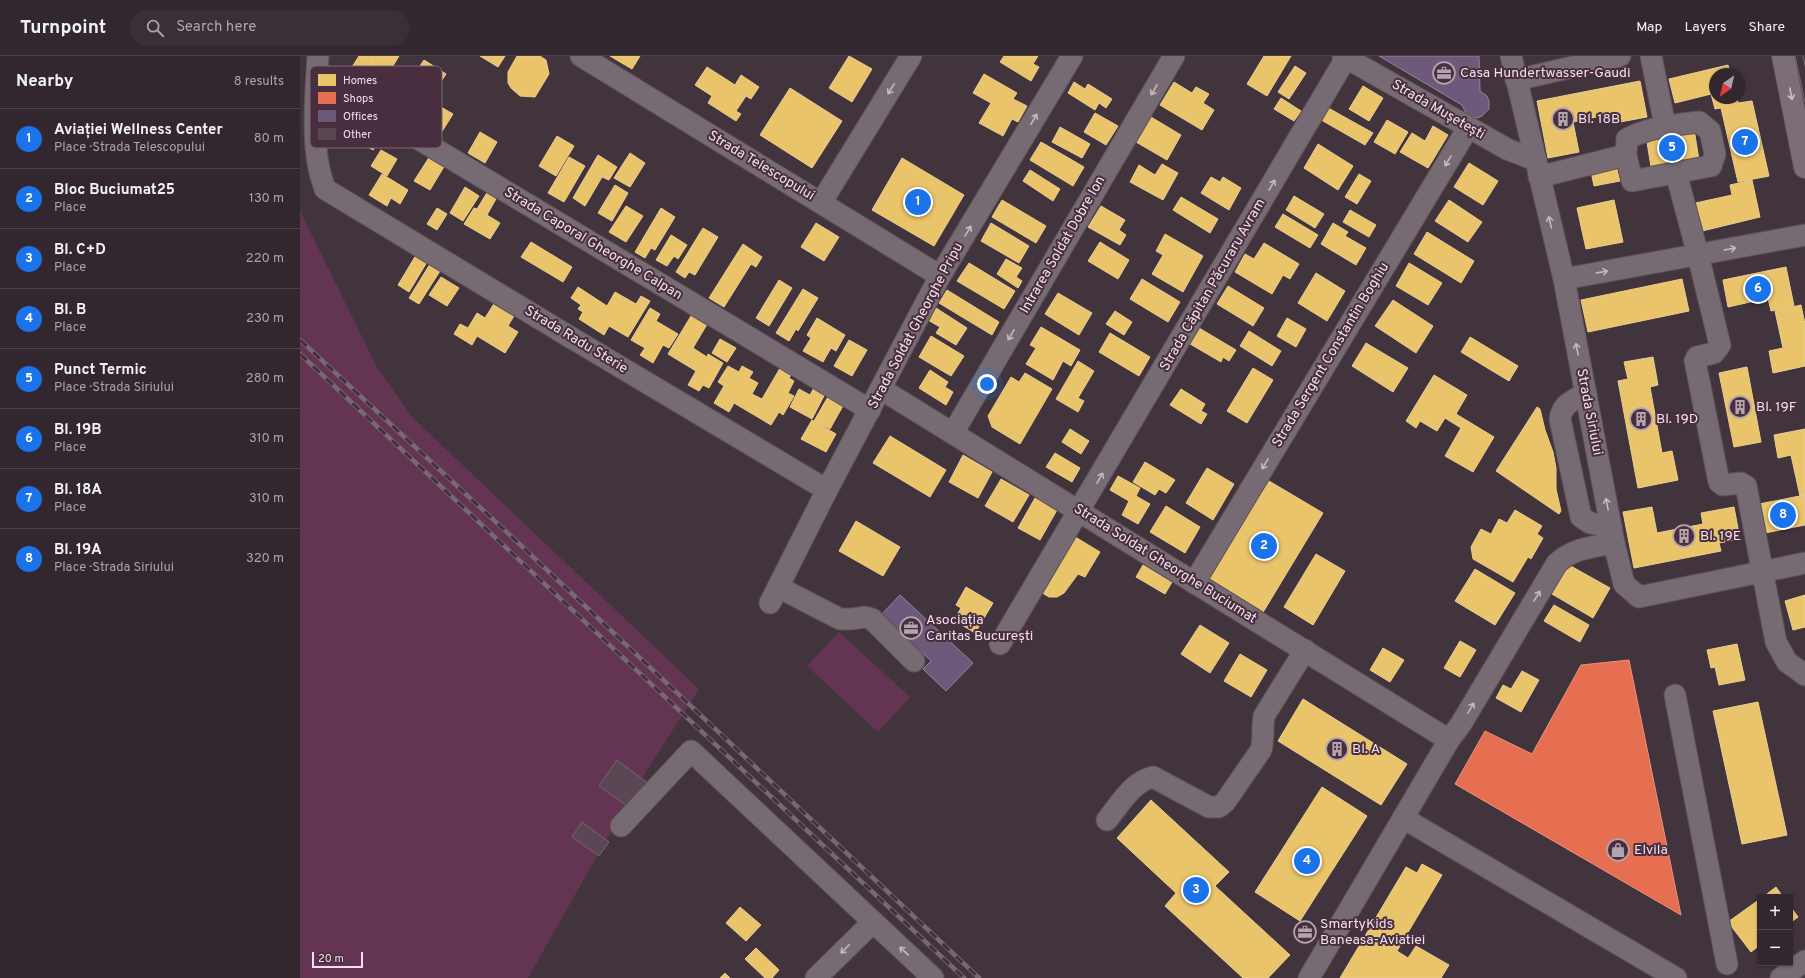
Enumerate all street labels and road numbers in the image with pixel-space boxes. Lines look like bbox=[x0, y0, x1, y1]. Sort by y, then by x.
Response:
street label: Strada Mușetești bbox=[1388, 76, 1488, 144]
street label: Strada Telescopului bbox=[705, 127, 817, 205]
street label: Intrarea Soldat Dobre Ion bbox=[1017, 173, 1109, 317]
street label: Strada Caporal Gheorghe Calpan bbox=[501, 184, 685, 304]
street label: Strada Căpitan Păcuraru Avram bbox=[1157, 196, 1269, 374]
street label: Strada Soldat Gheorghe Pripu bbox=[865, 240, 967, 412]
street label: Strada Sergent Constantin Boghiu bbox=[1269, 259, 1393, 451]
street label: Strada Radu Sterie bbox=[521, 302, 631, 378]
street label: Strada Siriului bbox=[1572, 367, 1606, 457]
street label: Strada Soldat Gheorghe Buciumat bbox=[1070, 500, 1260, 628]

